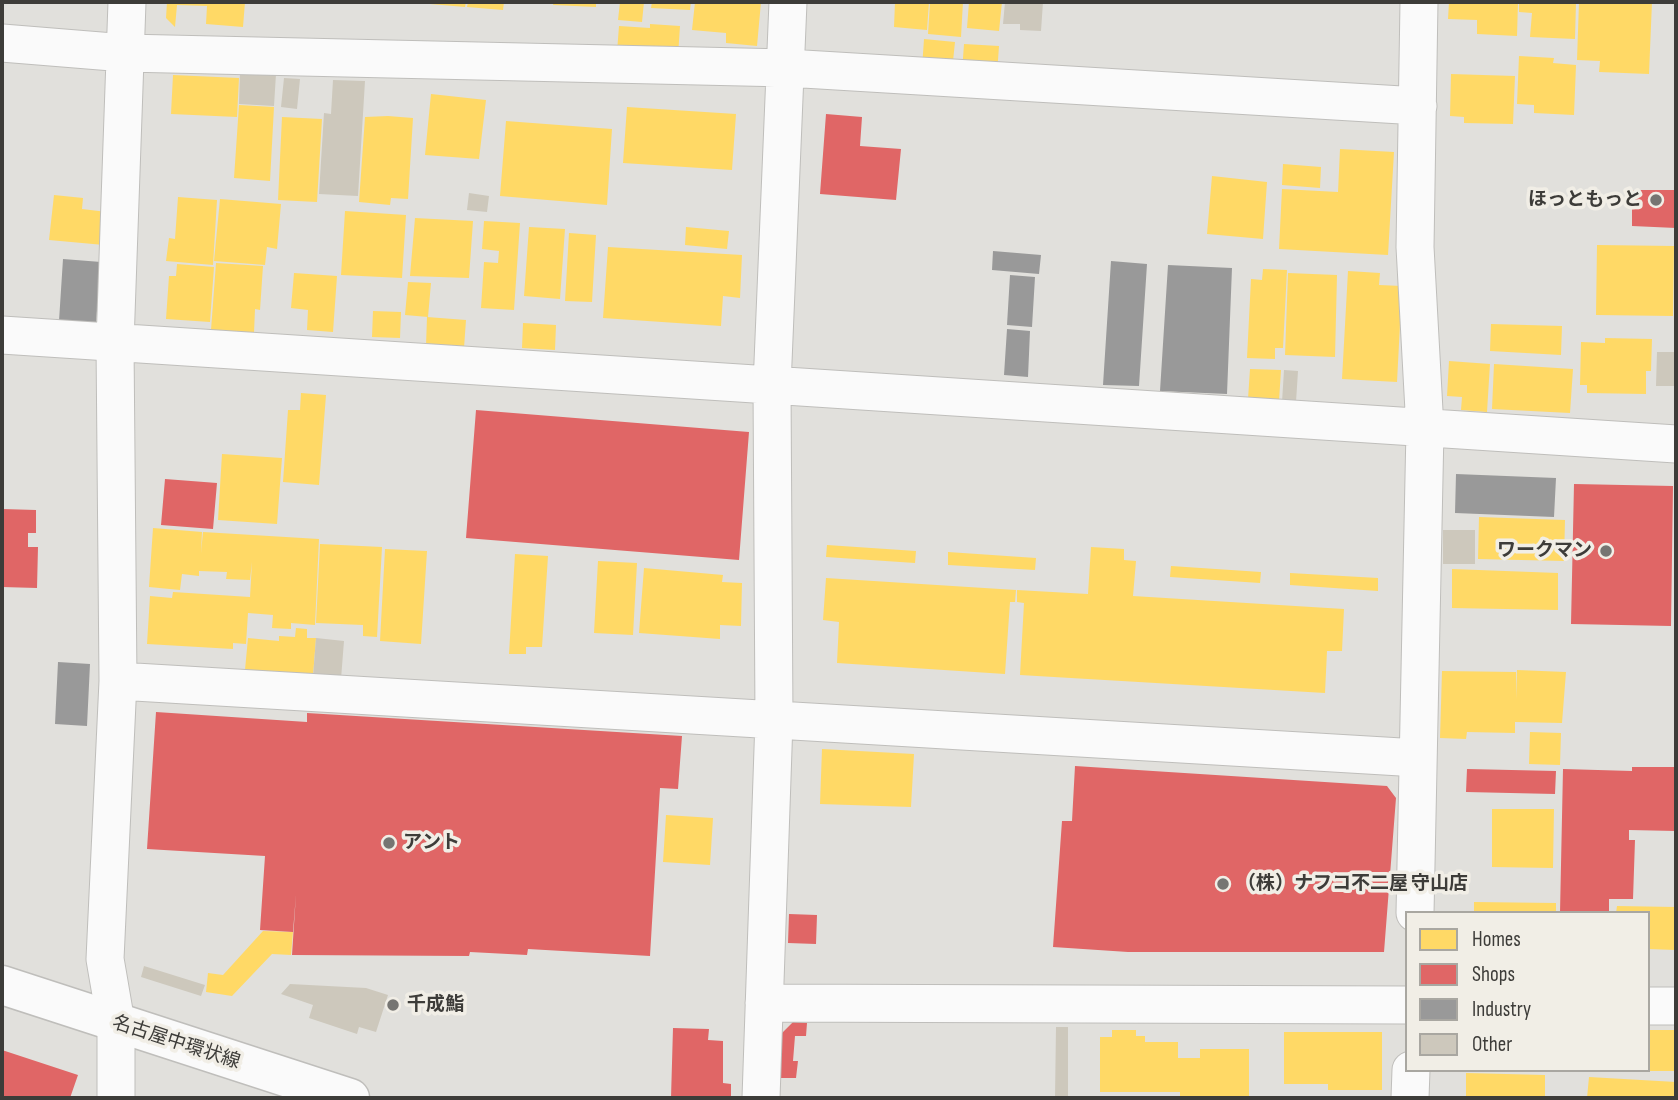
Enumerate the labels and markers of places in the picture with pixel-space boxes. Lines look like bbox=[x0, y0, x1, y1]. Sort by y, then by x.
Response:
place label: ほっともっと bbox=[1528, 189, 1642, 211]
marker: ほっともっと bbox=[1648, 192, 1664, 208]
place label: ワークマン bbox=[1497, 540, 1592, 562]
marker: ワークマン bbox=[1598, 543, 1614, 559]
place label: アント bbox=[403, 832, 460, 854]
marker: アント bbox=[381, 835, 397, 851]
place label: （株）ナフコ不二屋 守山店 bbox=[1237, 873, 1468, 895]
marker: （株）ナフコ不二屋 守山店 bbox=[1215, 876, 1231, 892]
place label: 千成鮨 bbox=[407, 994, 464, 1016]
marker: 千成鮨 bbox=[385, 997, 401, 1013]

